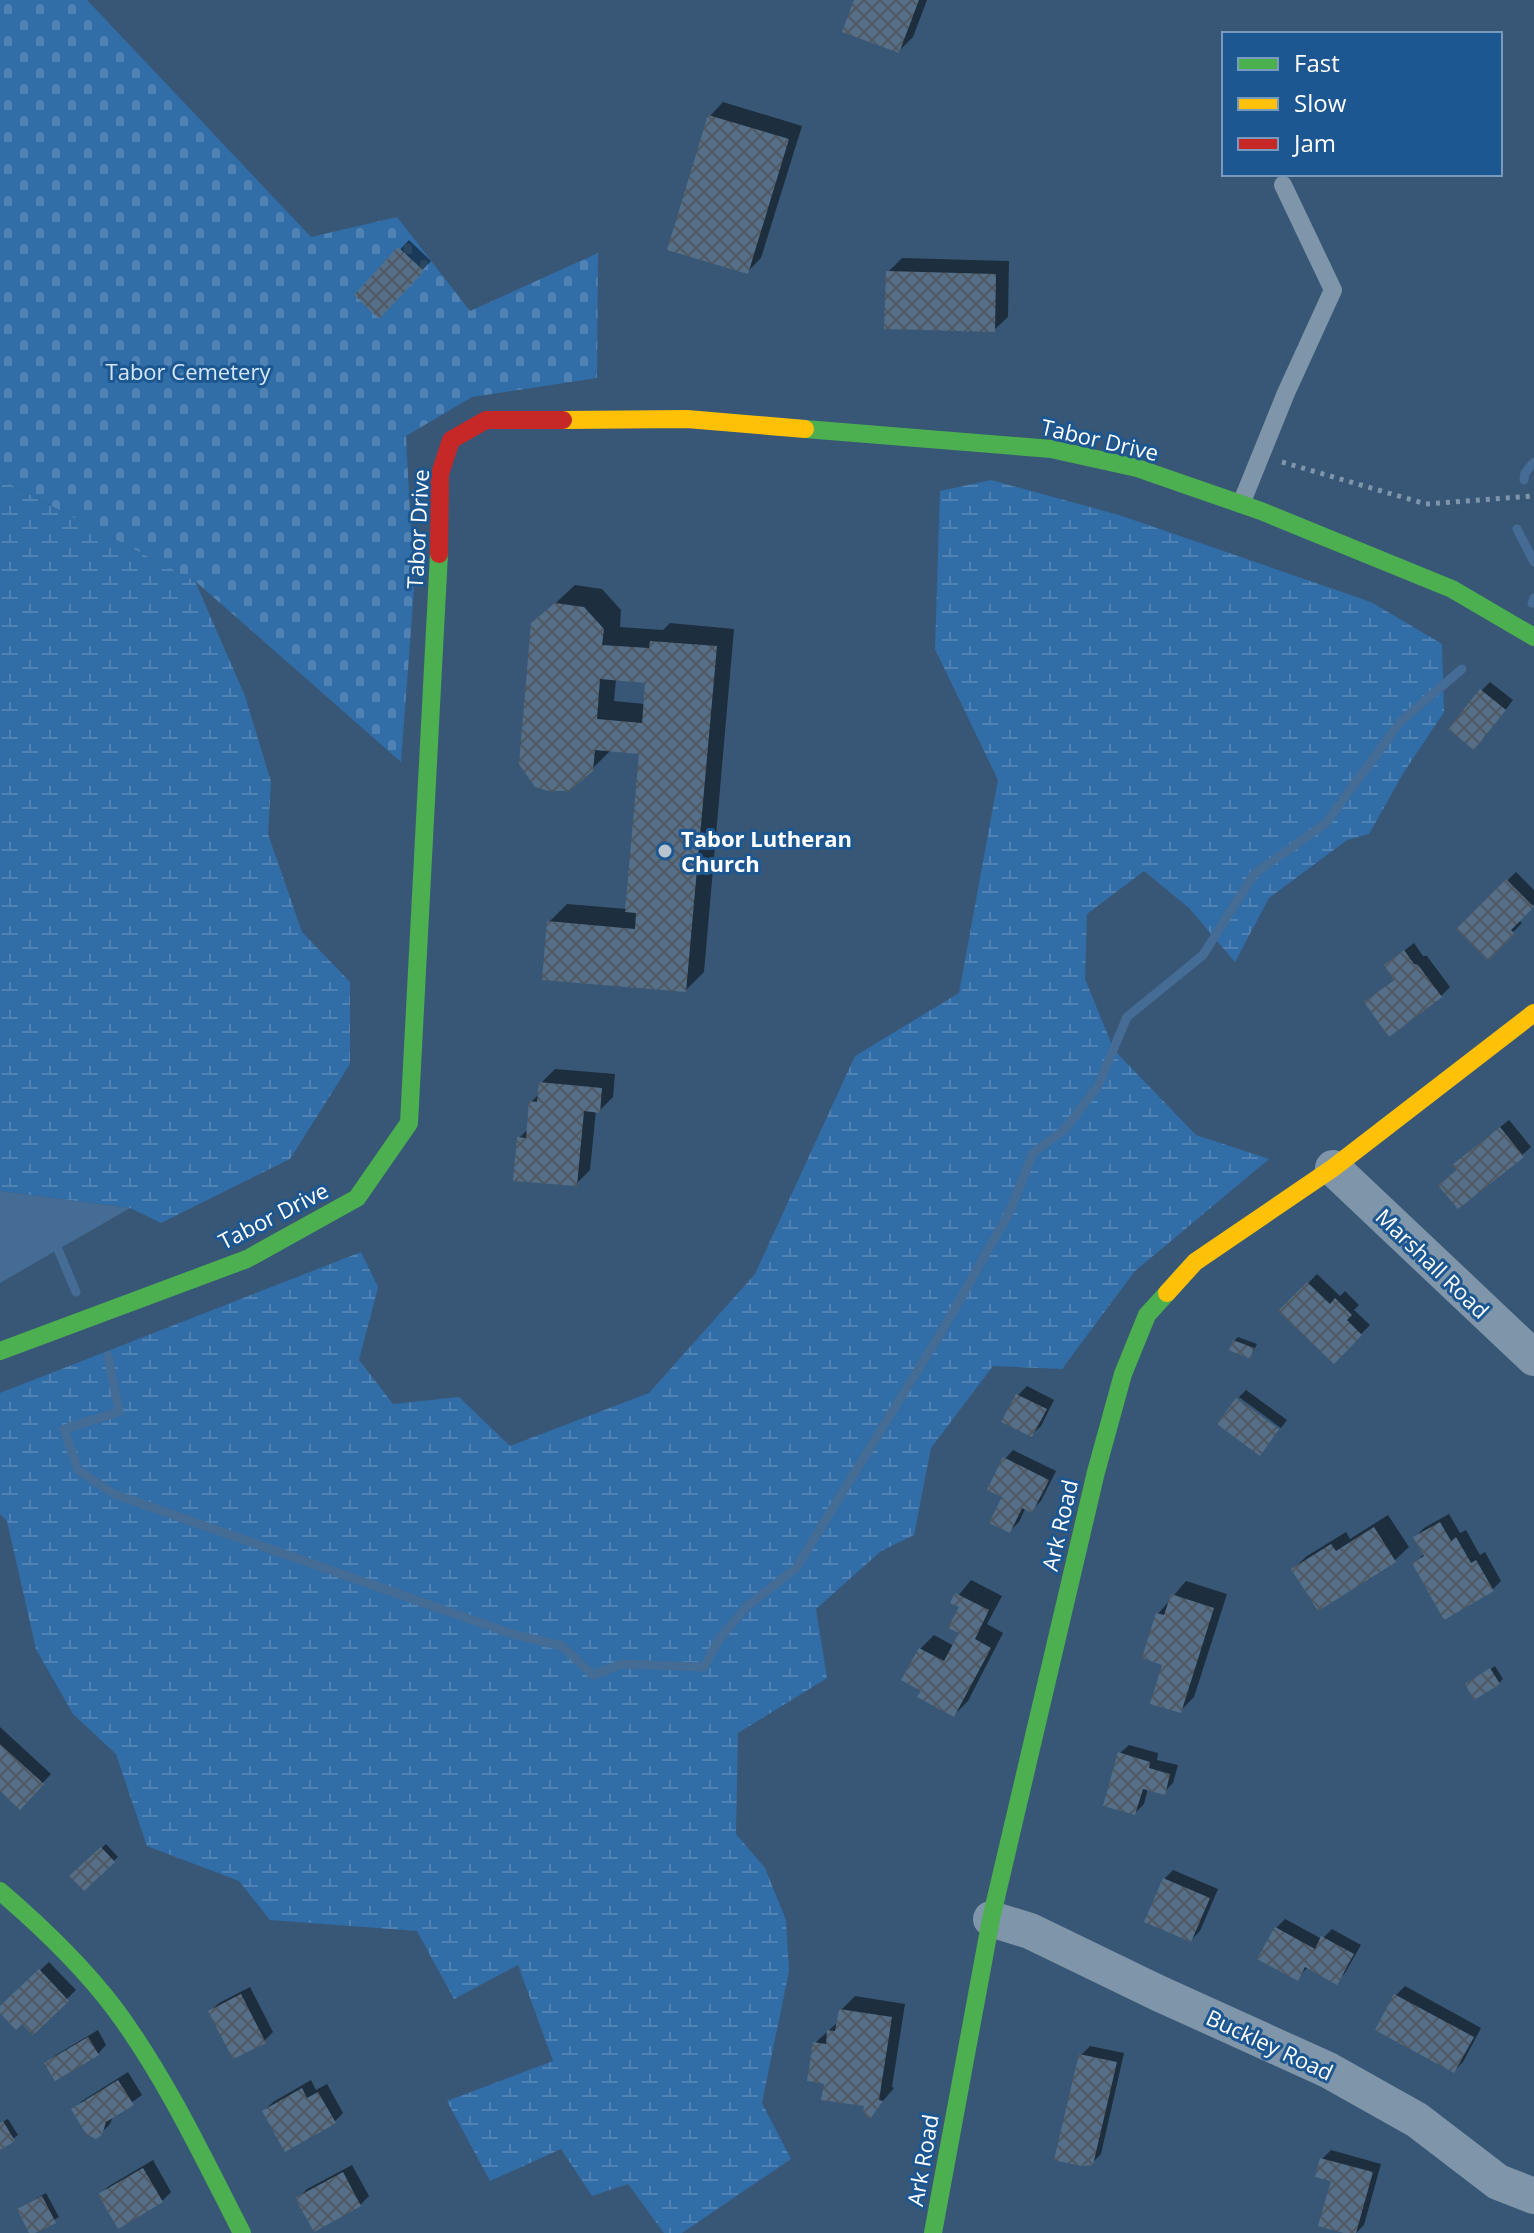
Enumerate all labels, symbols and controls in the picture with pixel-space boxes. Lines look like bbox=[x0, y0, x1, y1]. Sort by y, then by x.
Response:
legend bbox=[1222, 32, 1502, 176]
text: Fast bbox=[1294, 46, 1340, 79]
text: Slow bbox=[1294, 86, 1347, 119]
text: Jam bbox=[1292, 126, 1336, 159]
park label: Tabor Cemetery bbox=[106, 356, 271, 386]
street label: Tabor Drive bbox=[1038, 411, 1162, 467]
street label: Tabor Drive bbox=[399, 469, 435, 589]
place label: Tabor Lutheran Church bbox=[681, 823, 852, 878]
marker: Tabor Lutheran Church bbox=[656, 842, 674, 860]
street label: Tabor Drive bbox=[213, 1174, 333, 1256]
street label: Marshall Road bbox=[1370, 1201, 1496, 1325]
street label: Ark Road bbox=[1034, 1476, 1084, 1574]
street label: Buckley Road bbox=[1202, 2001, 1338, 2087]
street label: Ark Road bbox=[899, 2112, 945, 2208]

